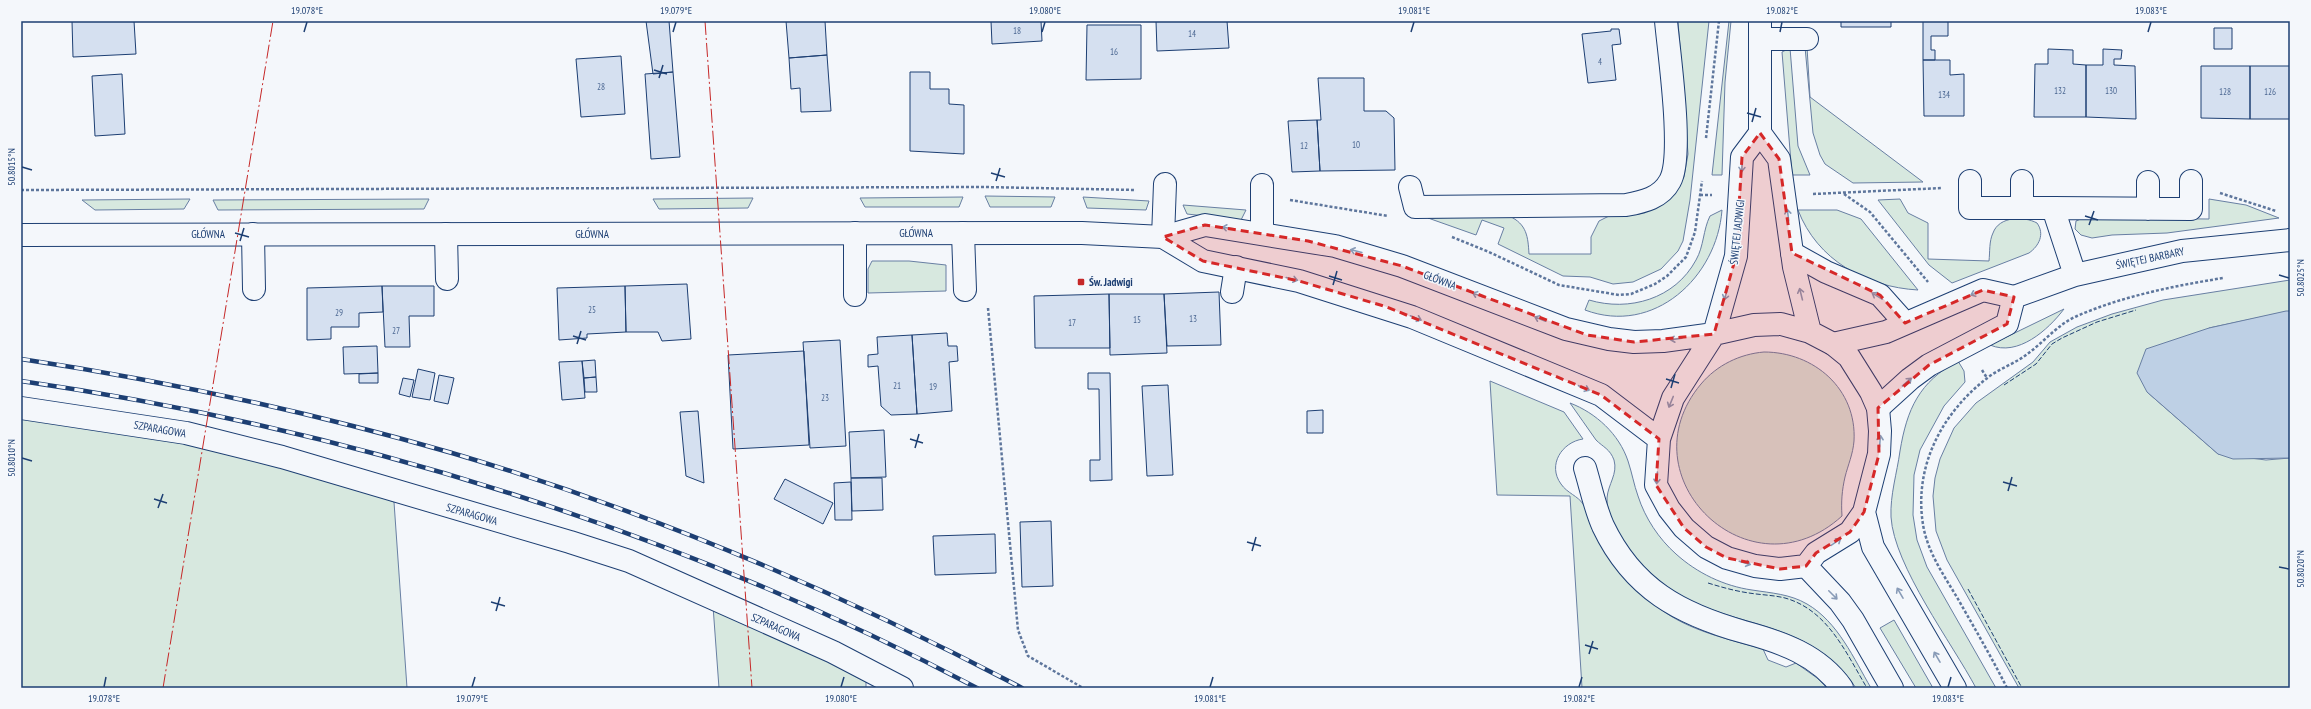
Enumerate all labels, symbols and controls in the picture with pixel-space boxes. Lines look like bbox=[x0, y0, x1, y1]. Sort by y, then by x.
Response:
text: 19.078°E bbox=[291, 4, 323, 17]
text: 19.079°E bbox=[660, 4, 692, 17]
text: 19.080°E bbox=[1029, 4, 1061, 17]
text: 19.081°E bbox=[1398, 4, 1430, 17]
text: 19.082°E bbox=[1766, 4, 1798, 17]
text: 19.083°E bbox=[2135, 4, 2167, 17]
house number: 18 bbox=[1013, 25, 1021, 36]
house number: 14 bbox=[1188, 28, 1196, 39]
house number: 16 bbox=[1110, 46, 1118, 57]
house number: 4 bbox=[1598, 56, 1602, 67]
house number: 28 bbox=[597, 81, 605, 92]
house number: 132 bbox=[2054, 85, 2066, 96]
house number: 130 bbox=[2105, 85, 2117, 96]
house number: 128 bbox=[2219, 86, 2231, 97]
house number: 126 bbox=[2264, 86, 2276, 97]
house number: 134 bbox=[1938, 89, 1950, 100]
house number: 10 bbox=[1352, 139, 1360, 150]
house number: 12 bbox=[1300, 140, 1308, 151]
text: 50.8015°N bbox=[5, 148, 18, 186]
one-way arrow bbox=[1738, 159, 1746, 172]
street label: ŚWIĘTEJ JADWIGI bbox=[1727, 199, 1747, 265]
one-way arrow bbox=[1784, 209, 1791, 222]
one-way arrow bbox=[1222, 225, 1235, 232]
street label: GŁÓWNA bbox=[899, 226, 934, 240]
street label: GŁÓWNA bbox=[191, 227, 226, 241]
street label: GŁÓWNA bbox=[575, 227, 610, 241]
street label: ŚWIĘTEJ BARBARY bbox=[2114, 244, 2186, 272]
one-way arrow bbox=[1349, 247, 1362, 255]
text: 50.8025°N bbox=[2294, 259, 2307, 297]
street label: GŁÓWNA bbox=[1422, 267, 1459, 293]
place label: Św. Jadwigi bbox=[1089, 275, 1133, 289]
one-way arrow bbox=[1285, 276, 1298, 283]
marker: Św. Jadwigi bbox=[1076, 277, 1086, 287]
one-way arrow bbox=[1796, 287, 1804, 300]
one-way arrow bbox=[1722, 288, 1729, 301]
one-way arrow bbox=[1472, 290, 1484, 298]
one-way arrow bbox=[1970, 290, 1982, 297]
one-way arrow bbox=[1872, 291, 1883, 300]
house number: 25 bbox=[588, 304, 596, 315]
house number: 29 bbox=[335, 307, 343, 318]
house number: 13 bbox=[1189, 313, 1197, 324]
house number: 15 bbox=[1133, 314, 1141, 325]
one-way arrow bbox=[1410, 315, 1422, 323]
one-way arrow bbox=[1535, 315, 1547, 322]
house number: 17 bbox=[1068, 317, 1076, 328]
house number: 27 bbox=[392, 325, 400, 336]
one-way arrow bbox=[1670, 335, 1683, 343]
one-way arrow bbox=[1901, 378, 1912, 387]
house number: 21 bbox=[893, 380, 901, 391]
house number: 19 bbox=[929, 381, 937, 392]
one-way arrow bbox=[1578, 385, 1590, 392]
house number: 23 bbox=[821, 392, 829, 403]
one-way arrow bbox=[1667, 396, 1675, 408]
street label: SZPARAGOWA bbox=[133, 418, 188, 441]
one-way arrow bbox=[1876, 435, 1883, 448]
text: 50.8010°N bbox=[5, 439, 18, 477]
one-way arrow bbox=[1653, 471, 1660, 484]
street label: SZPARAGOWA bbox=[445, 500, 500, 528]
one-way arrow bbox=[1830, 538, 1841, 546]
text: 50.8020°N bbox=[2294, 550, 2307, 588]
one-way arrow bbox=[1739, 560, 1752, 567]
one-way arrow bbox=[1895, 587, 1903, 599]
one-way arrow bbox=[1828, 590, 1838, 600]
street label: SZPARAGOWA bbox=[749, 610, 804, 644]
one-way arrow bbox=[1933, 651, 1941, 663]
text: 19.078°E bbox=[88, 692, 120, 705]
text: 19.079°E bbox=[456, 692, 488, 705]
text: 19.080°E bbox=[825, 692, 857, 705]
text: 19.081°E bbox=[1194, 692, 1226, 705]
text: 19.082°E bbox=[1563, 692, 1595, 705]
text: 19.083°E bbox=[1932, 692, 1964, 705]

